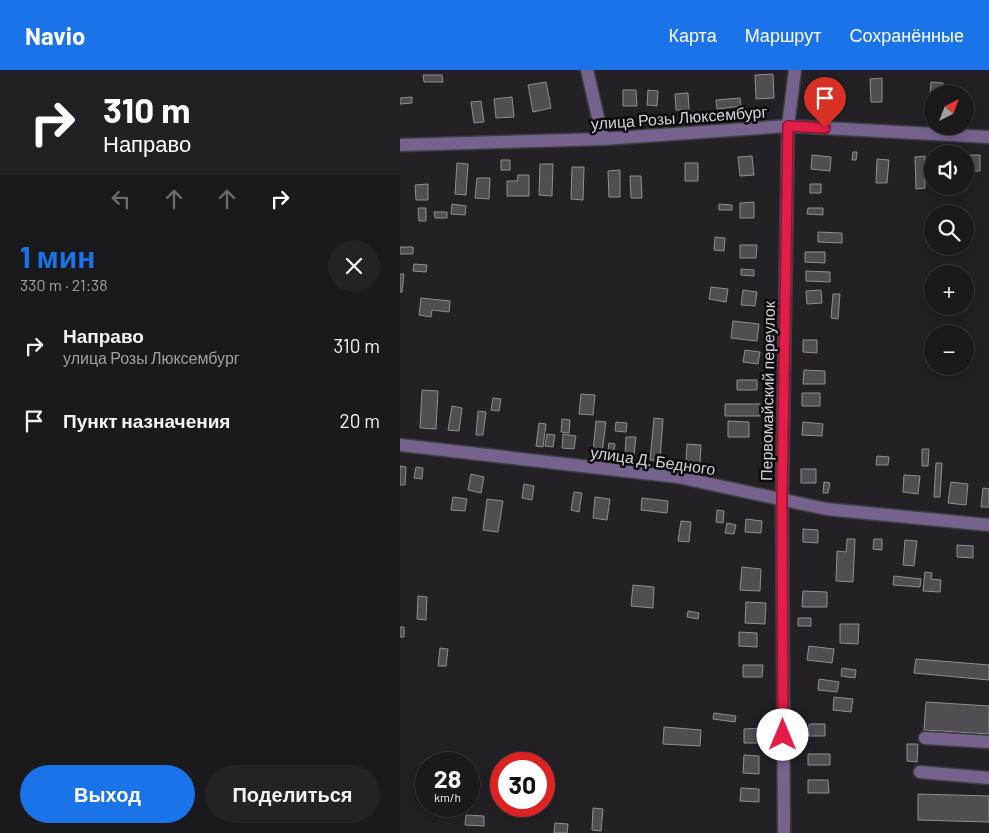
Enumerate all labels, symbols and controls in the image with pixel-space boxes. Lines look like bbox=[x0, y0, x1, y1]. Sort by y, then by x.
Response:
text: Navio bbox=[25, 21, 85, 50]
text: Карта bbox=[669, 24, 717, 46]
text: Маршрут bbox=[745, 24, 821, 46]
text: Сохранённые bbox=[849, 24, 964, 46]
pin bbox=[804, 77, 846, 128]
icon: arrive bbox=[811, 84, 839, 112]
north arrow bbox=[924, 85, 974, 135]
map controls bbox=[924, 85, 974, 375]
text: 310 m bbox=[103, 88, 190, 130]
icon: right bbox=[20, 90, 85, 155]
street label: улица Розы Люксембург bbox=[590, 101, 768, 133]
text: Направо bbox=[103, 130, 191, 156]
button: sound bbox=[924, 145, 974, 195]
icon: left bbox=[107, 185, 135, 213]
icon: ahead bbox=[160, 185, 188, 213]
icon: ahead bbox=[213, 185, 241, 213]
icon: right bbox=[266, 185, 294, 213]
button: search bbox=[924, 205, 974, 255]
text: 1 мин bbox=[20, 238, 95, 274]
button: close bbox=[328, 240, 380, 292]
button: + bbox=[924, 265, 974, 315]
text: 330 m · 21:38 bbox=[20, 275, 108, 294]
street label: Первомайский переулок bbox=[756, 300, 778, 481]
text: Направо bbox=[63, 324, 144, 347]
button: − bbox=[924, 325, 974, 375]
icon: right bbox=[20, 332, 48, 360]
text: 310 m bbox=[333, 334, 380, 357]
text: улица Розы Люксембург bbox=[63, 348, 240, 367]
icon: arrive bbox=[20, 407, 48, 435]
text: Пункт назначения bbox=[63, 409, 230, 432]
text: 20 m bbox=[340, 409, 380, 432]
street label: улица Д. Бедного bbox=[589, 442, 717, 478]
position arrow bbox=[756, 708, 808, 760]
speed limit sign: 30 bbox=[490, 752, 555, 817]
text: 28 bbox=[434, 763, 461, 793]
button: Выход bbox=[20, 765, 195, 823]
button: Поделиться bbox=[205, 765, 380, 823]
text: km/h bbox=[434, 790, 461, 804]

